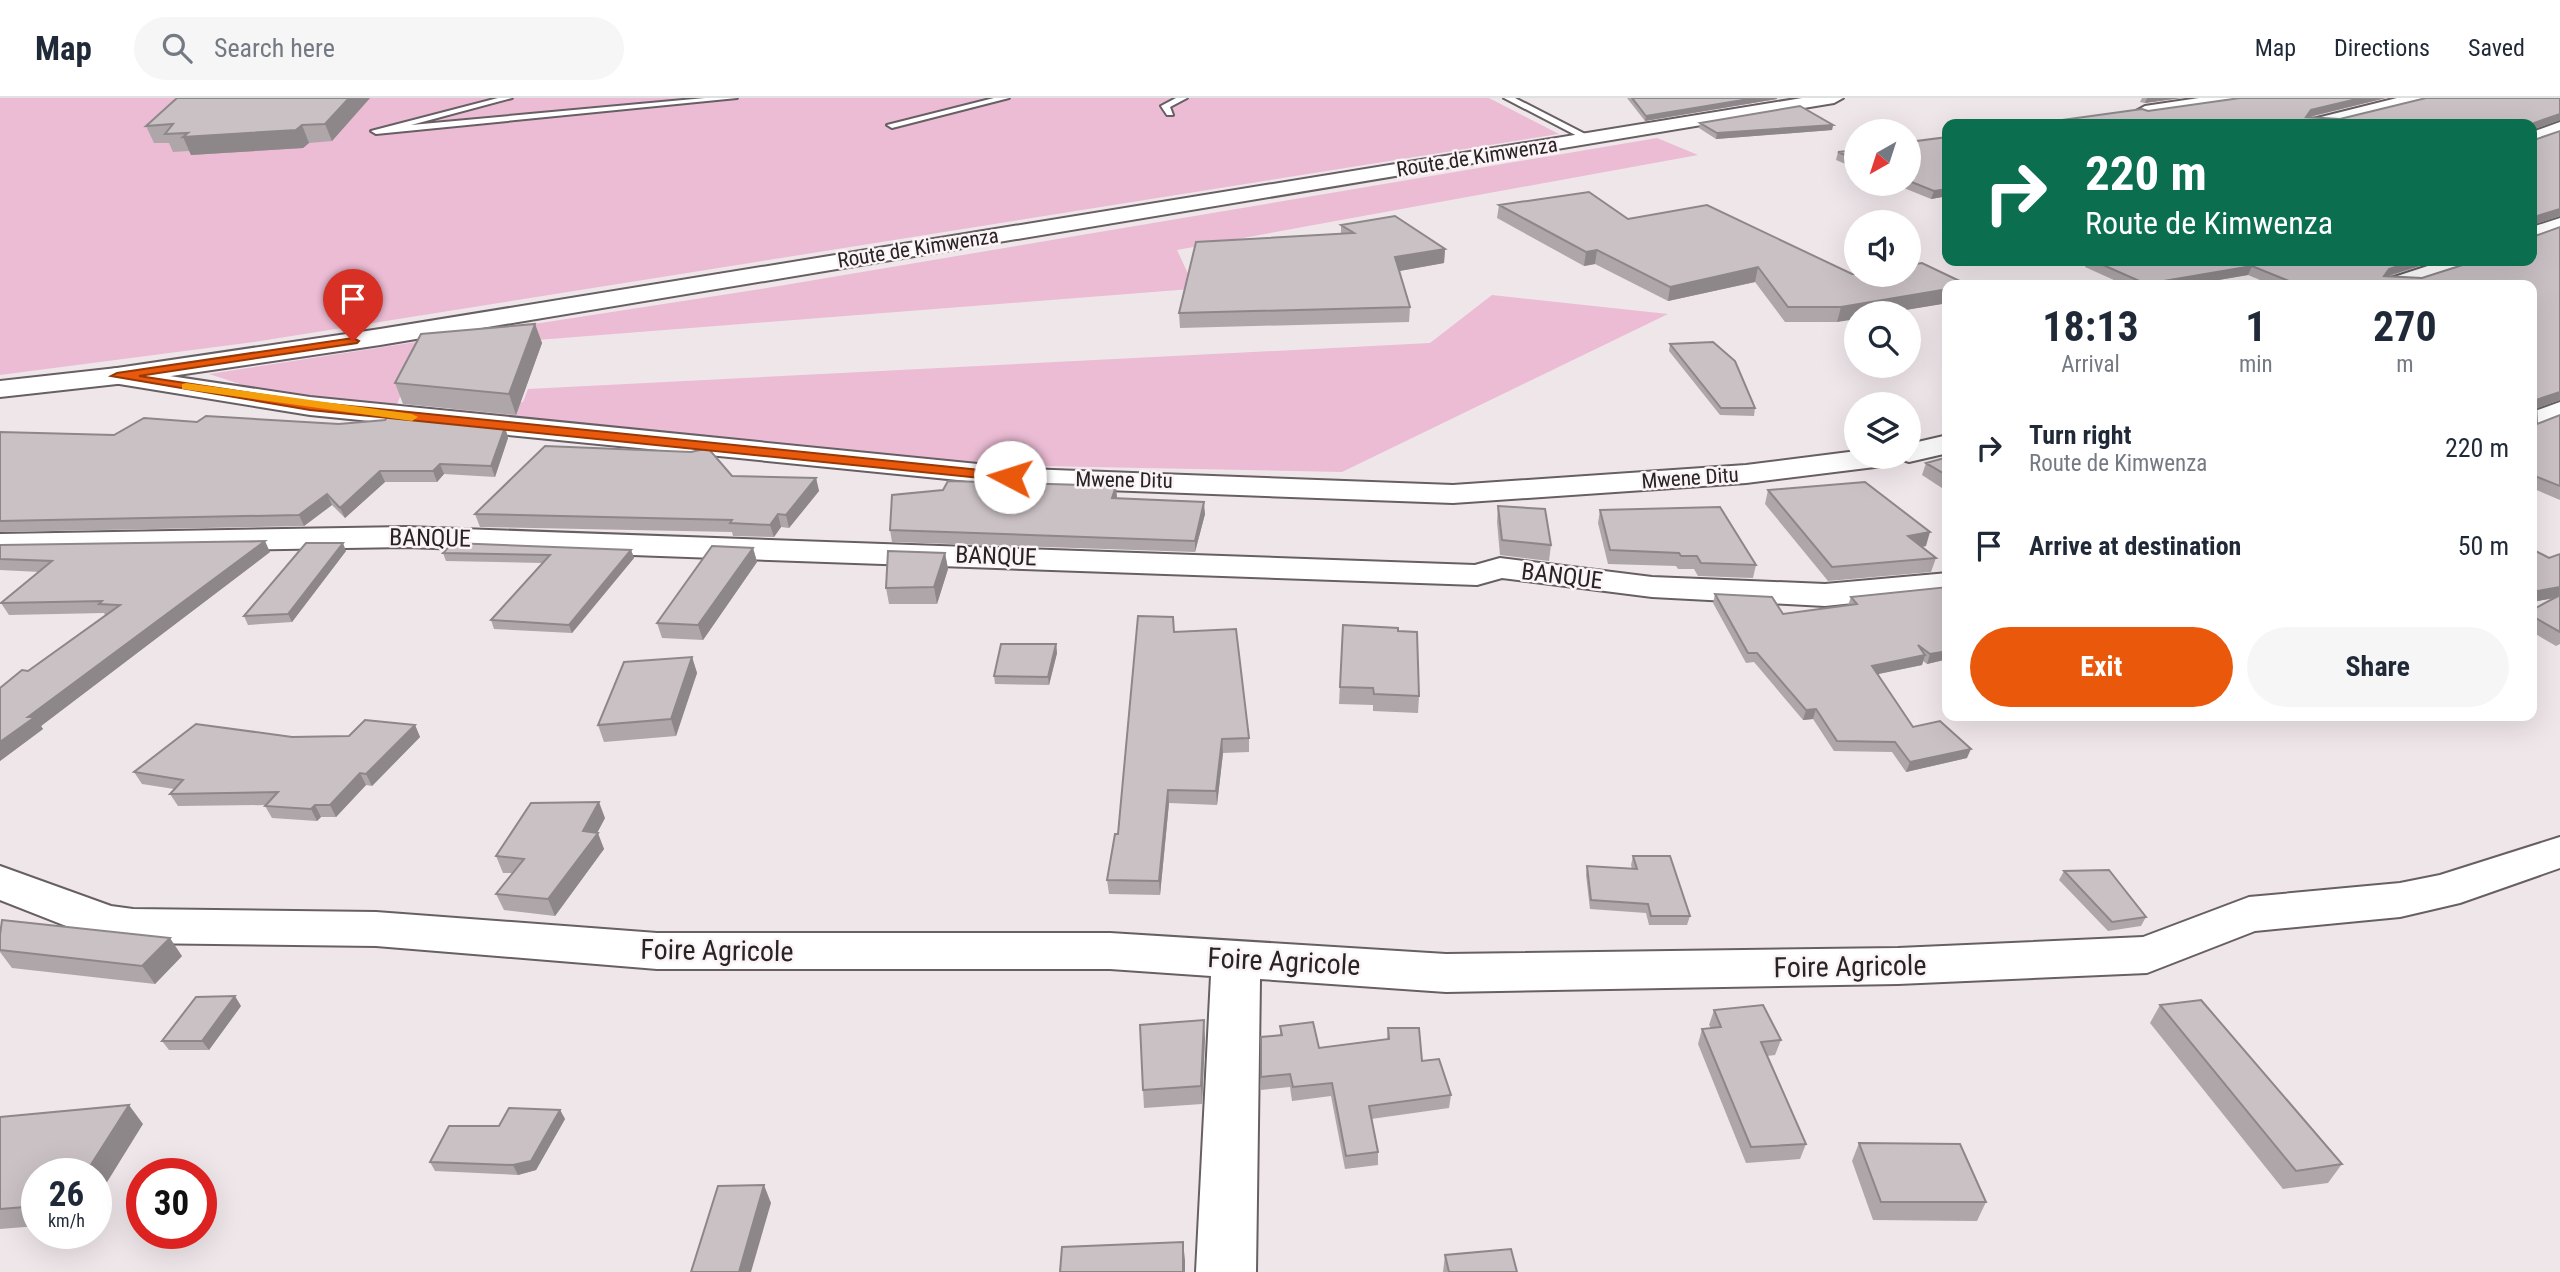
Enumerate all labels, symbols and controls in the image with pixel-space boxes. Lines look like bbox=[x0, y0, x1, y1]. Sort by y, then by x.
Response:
search box bbox=[134, 17, 624, 80]
text: Map bbox=[35, 29, 92, 68]
icon: search bbox=[158, 29, 196, 67]
text: Search here bbox=[214, 33, 335, 63]
text: Map bbox=[2255, 34, 2296, 62]
text: Directions bbox=[2334, 34, 2430, 62]
text: Saved bbox=[2468, 34, 2525, 62]
north arrow bbox=[1844, 119, 1922, 196]
map controls bbox=[1844, 119, 1921, 469]
street label: Route de Kimwenza bbox=[1395, 132, 1559, 182]
text: 220 m bbox=[2085, 145, 2207, 202]
icon: right bbox=[1970, 147, 2061, 238]
text: Route de Kimwenza bbox=[2085, 204, 2333, 242]
button: sound bbox=[1844, 210, 1921, 287]
street label: Route de Kimwenza bbox=[836, 223, 1000, 273]
pin bbox=[323, 269, 383, 341]
icon: arrive bbox=[334, 280, 372, 318]
button: search bbox=[1844, 301, 1921, 378]
text: 18:13 bbox=[2042, 302, 2139, 351]
text: 1 bbox=[2245, 302, 2266, 351]
text: 270 bbox=[2373, 302, 2437, 351]
text: Arrival bbox=[2061, 351, 2120, 378]
text: min bbox=[2239, 351, 2273, 378]
text: m bbox=[2396, 351, 2413, 378]
button: layers bbox=[1844, 392, 1921, 469]
text: Turn right bbox=[2029, 420, 2131, 450]
icon: right bbox=[1970, 429, 2008, 467]
text: 220 m bbox=[2445, 433, 2509, 463]
position arrow bbox=[973, 440, 1047, 514]
text: Route de Kimwenza bbox=[2029, 450, 2207, 477]
street label: Mwene Ditu bbox=[1641, 463, 1739, 493]
street label: Mwene Ditu bbox=[1075, 467, 1173, 493]
street label: BANQUE bbox=[389, 523, 471, 553]
icon: arrive bbox=[1970, 527, 2008, 565]
text: Arrive at destination bbox=[2029, 531, 2241, 561]
text: 50 m bbox=[2458, 531, 2509, 561]
street label: BANQUE bbox=[955, 541, 1037, 571]
street label: BANQUE bbox=[1520, 557, 1604, 595]
button: Exit bbox=[1970, 627, 2233, 707]
button: Share bbox=[2247, 627, 2509, 707]
street label: Foire Agricole bbox=[640, 933, 794, 968]
street label: Foire Agricole bbox=[1207, 941, 1361, 982]
street label: Foire Agricole bbox=[1773, 949, 1927, 984]
speed limit sign: 30 bbox=[126, 1158, 217, 1249]
text: 26 bbox=[49, 1174, 84, 1215]
text: km/h bbox=[48, 1210, 85, 1231]

